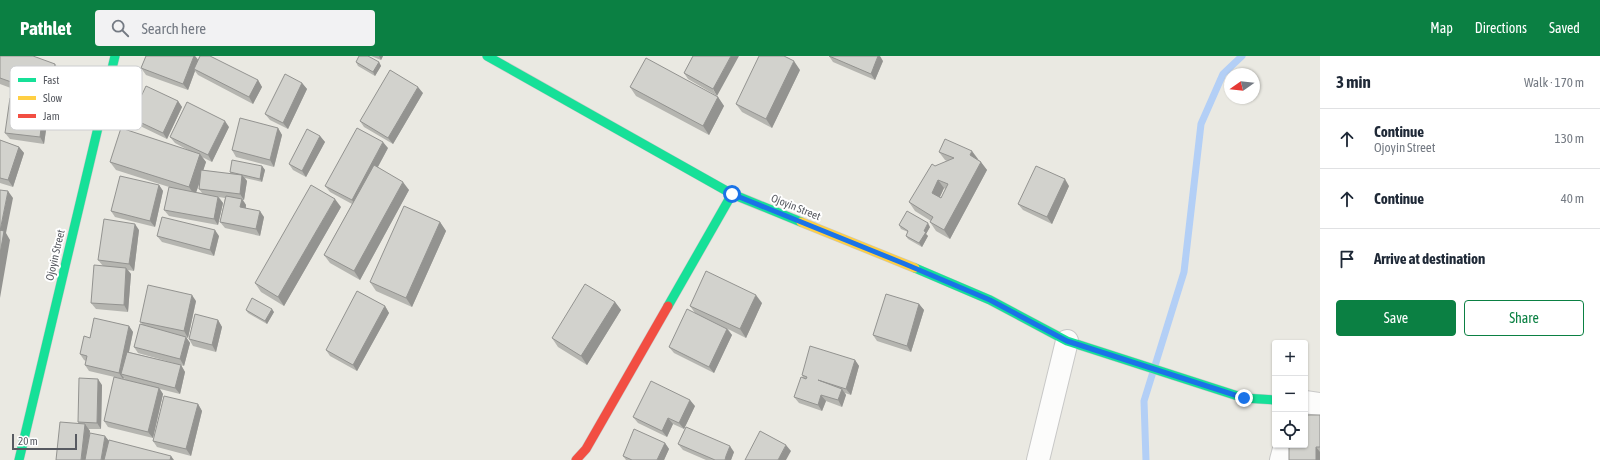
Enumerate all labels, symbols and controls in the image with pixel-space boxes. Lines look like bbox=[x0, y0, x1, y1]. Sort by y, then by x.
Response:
search box bbox=[95, 10, 375, 46]
text: Pathlet bbox=[20, 17, 71, 39]
icon: search bbox=[109, 17, 131, 39]
text: Search here bbox=[141, 20, 206, 37]
text: Map bbox=[1430, 20, 1453, 36]
text: Directions bbox=[1475, 20, 1527, 36]
text: Saved bbox=[1549, 20, 1580, 36]
legend bbox=[10, 66, 142, 130]
north arrow bbox=[1224, 68, 1260, 104]
text: 3 min bbox=[1336, 72, 1371, 92]
text: Fast bbox=[43, 74, 59, 86]
text: Walk · 170 m bbox=[1524, 75, 1584, 90]
text: Slow bbox=[43, 92, 62, 104]
text: Jam bbox=[43, 110, 60, 122]
text: Continue bbox=[1374, 123, 1424, 140]
icon: ahead bbox=[1336, 128, 1358, 150]
text: 130 m bbox=[1555, 131, 1584, 146]
text: Ojoyin Street bbox=[1374, 140, 1436, 155]
route start bbox=[723, 185, 741, 203]
icon: ahead bbox=[1336, 188, 1358, 210]
text: Continue bbox=[1374, 190, 1424, 207]
text: 40 m bbox=[1561, 191, 1584, 206]
street label: Ojoyin Street bbox=[770, 192, 822, 222]
street label: Ojoyin Street bbox=[43, 228, 67, 282]
icon: arrive bbox=[1336, 248, 1358, 270]
text: Arrive at destination bbox=[1374, 250, 1485, 267]
button: Save bbox=[1336, 300, 1456, 336]
button: Share bbox=[1464, 300, 1584, 336]
map controls bbox=[1272, 340, 1308, 448]
button: + bbox=[1272, 340, 1308, 376]
button: − bbox=[1272, 376, 1308, 412]
route end bbox=[1235, 389, 1253, 407]
button: locate bbox=[1272, 412, 1308, 448]
scale bar bbox=[12, 432, 77, 451]
text: 20 m bbox=[18, 435, 38, 447]

